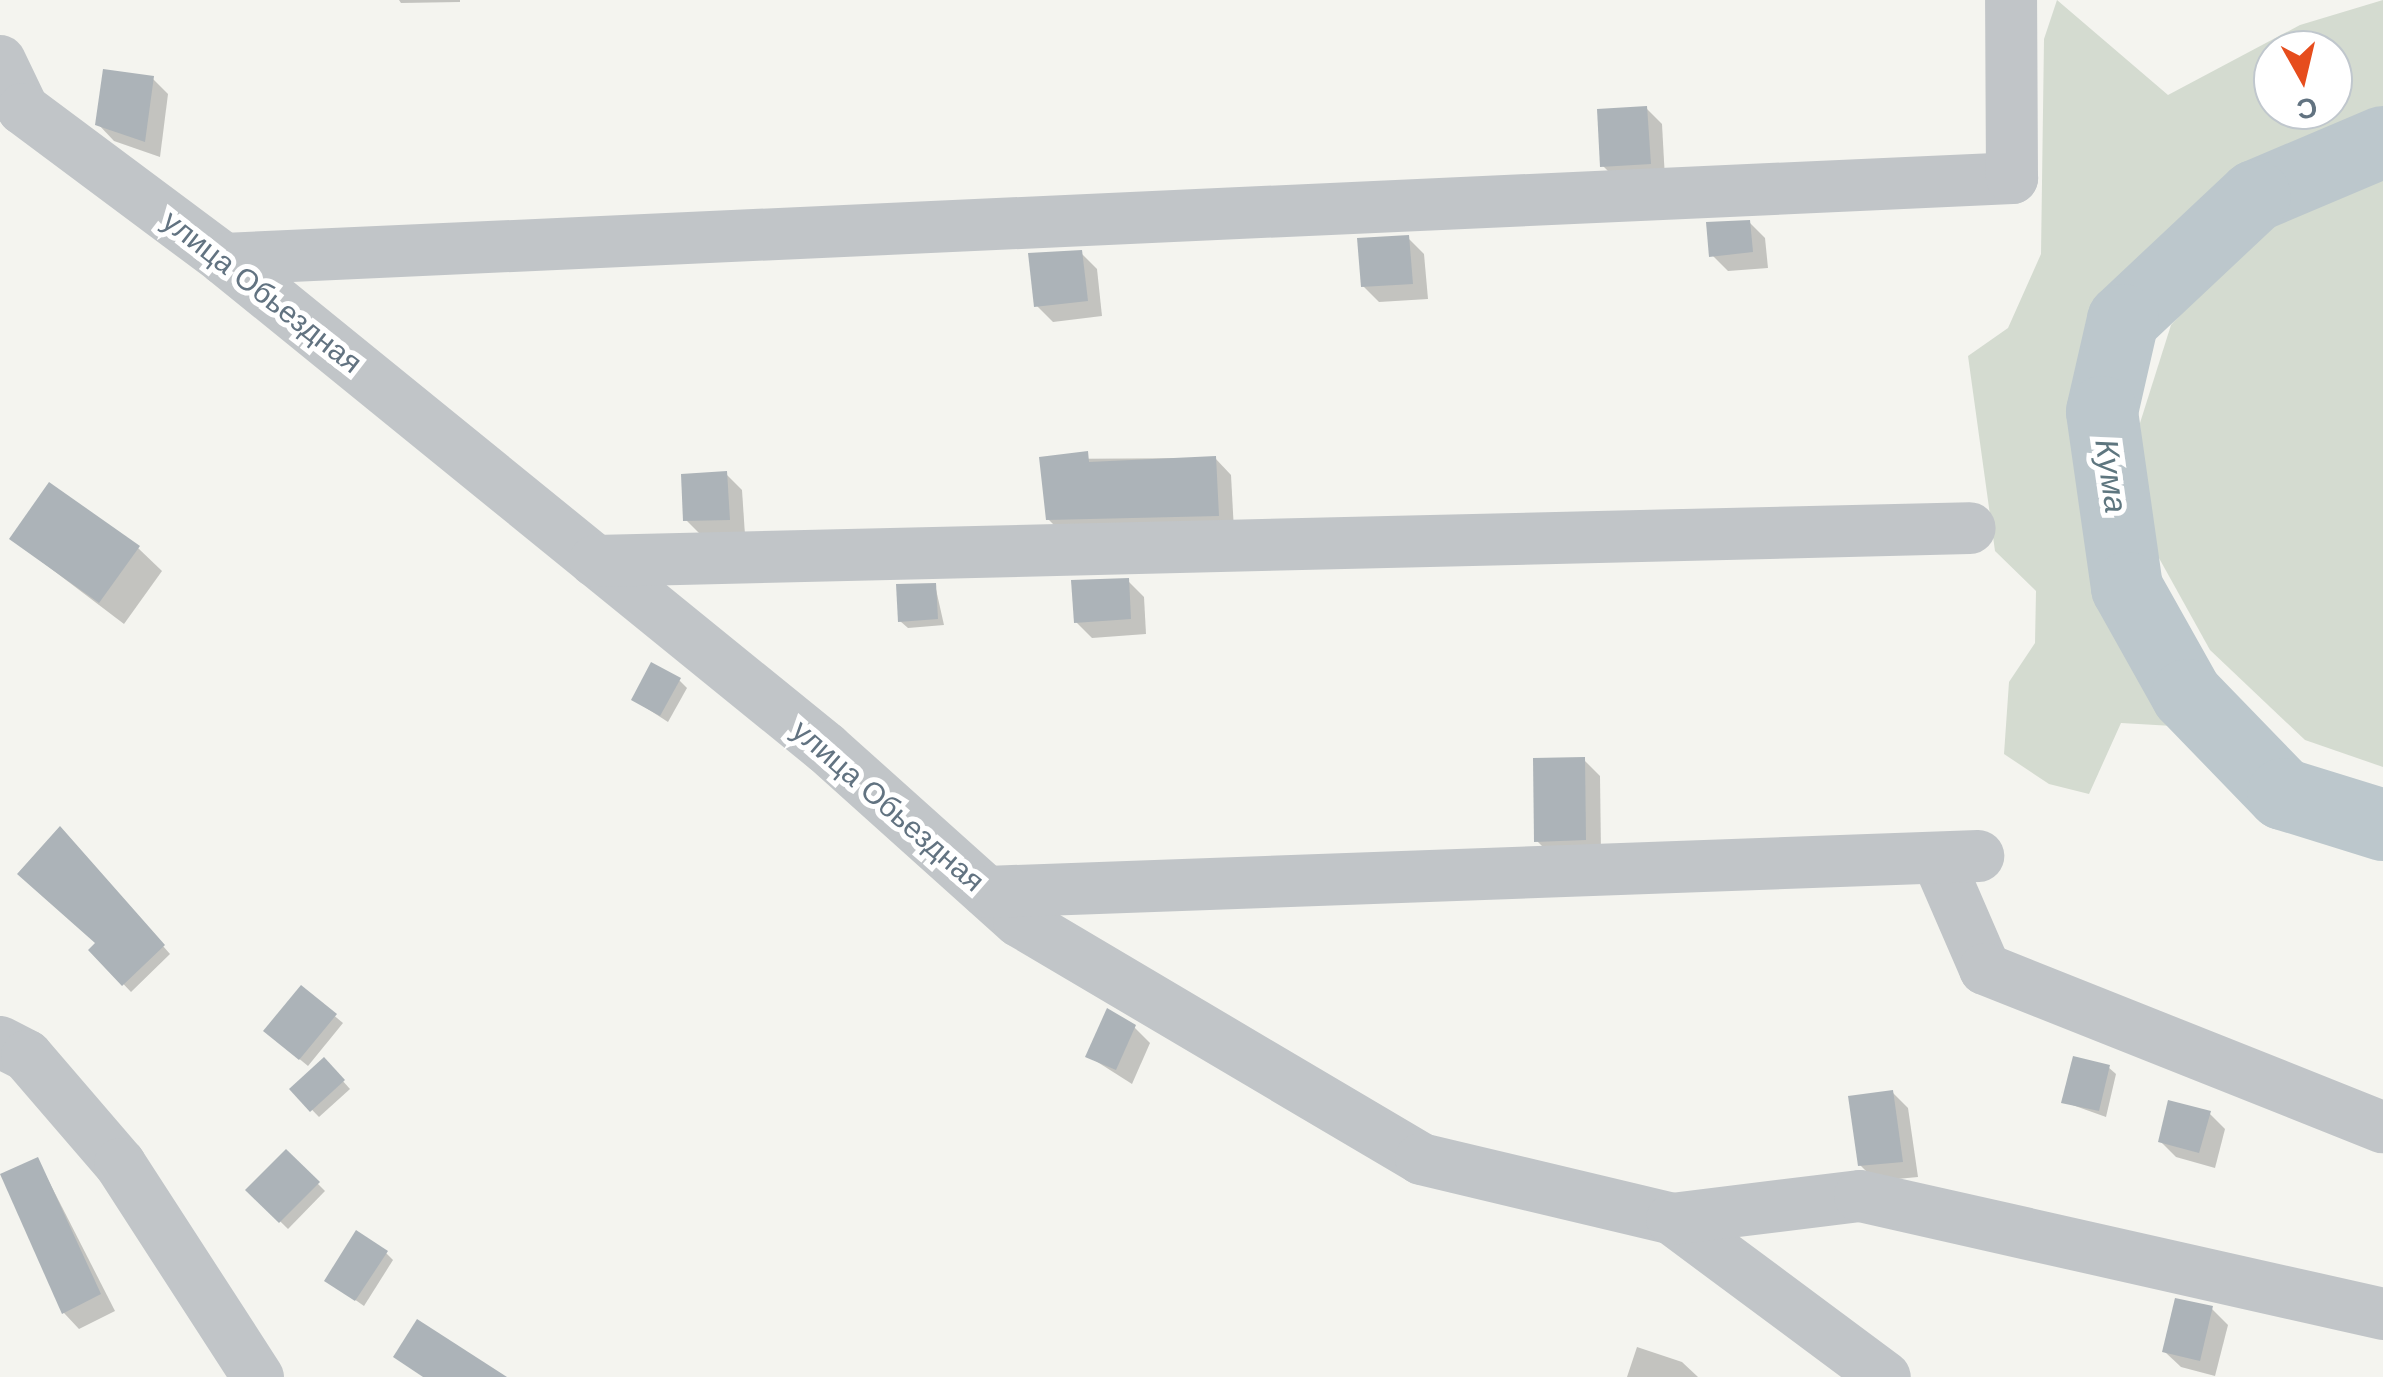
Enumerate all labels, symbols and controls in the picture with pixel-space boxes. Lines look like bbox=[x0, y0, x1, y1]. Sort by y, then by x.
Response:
north arrow bbox=[2253, 30, 2353, 130]
text: С bbox=[2295, 91, 2319, 125]
street label: улица Обьездная bbox=[155, 203, 369, 381]
water label: Кума bbox=[2087, 437, 2135, 515]
street label: улица Обьездная bbox=[784, 713, 992, 899]

